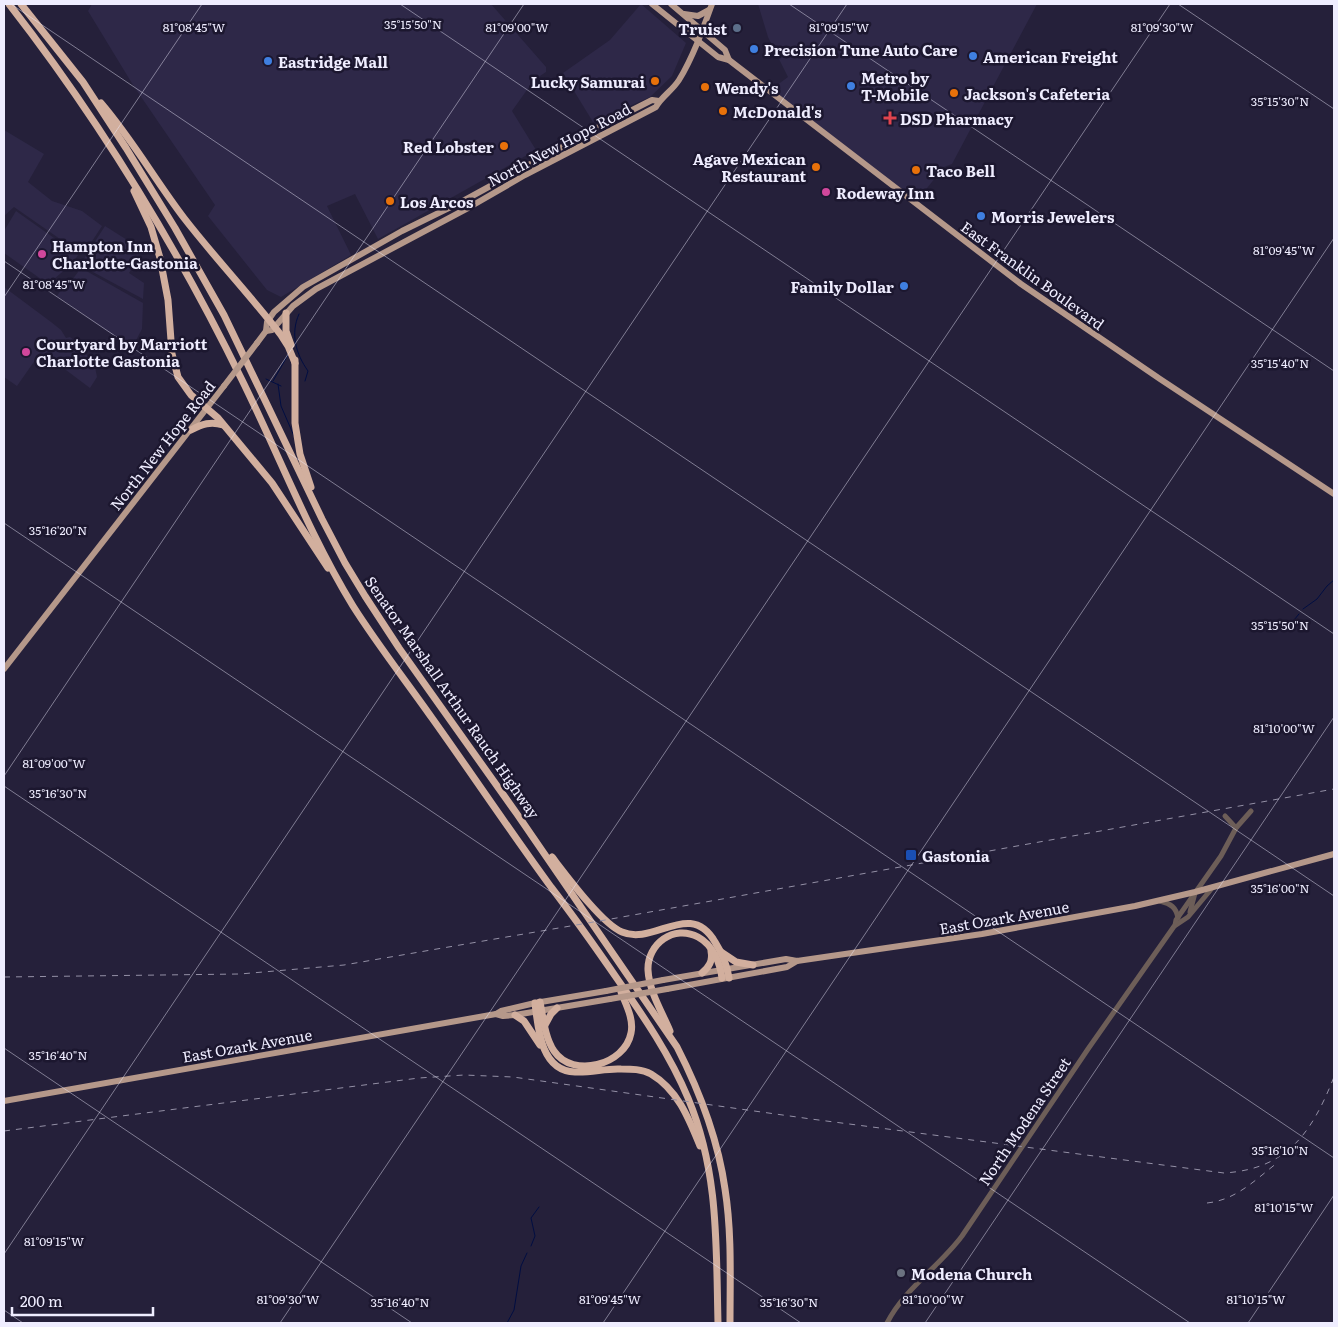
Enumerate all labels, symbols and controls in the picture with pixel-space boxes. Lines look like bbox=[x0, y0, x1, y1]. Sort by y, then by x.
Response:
text: 35°15'50"N bbox=[384, 15, 442, 33]
place label: Truist bbox=[678, 17, 727, 40]
text: 81°08'45"W bbox=[163, 18, 225, 36]
text: 81°09'00"W bbox=[485, 18, 549, 36]
text: 81°09'15"W bbox=[809, 18, 869, 36]
text: 81°09'30"W bbox=[1131, 18, 1193, 36]
marker: Truist bbox=[731, 22, 743, 34]
place label: Precision Tune Auto Care bbox=[764, 38, 958, 61]
marker: Precision Tune Auto Care bbox=[748, 43, 760, 55]
place label: American Freight bbox=[983, 45, 1118, 68]
place label: Eastridge Mall bbox=[278, 50, 389, 73]
marker: American Freight bbox=[967, 50, 979, 62]
marker: Eastridge Mall bbox=[262, 55, 274, 67]
place label: Metro by T-Mobile bbox=[861, 66, 930, 106]
place label: Lucky Samurai bbox=[531, 70, 646, 93]
marker: Lucky Samurai bbox=[649, 75, 661, 87]
place label: Wendy's bbox=[715, 76, 779, 99]
marker: Metro by T-Mobile bbox=[845, 80, 857, 92]
marker: Wendy's bbox=[699, 81, 711, 93]
place label: Jackson's Cafeteria bbox=[964, 82, 1110, 105]
marker: Jackson's Cafeteria bbox=[948, 87, 960, 99]
text: 35°15'30"N bbox=[1251, 92, 1309, 110]
street label: North New Hope Road bbox=[483, 96, 635, 192]
place label: McDonald's bbox=[733, 100, 822, 123]
marker: McDonald's bbox=[717, 105, 729, 117]
place label: DSD Pharmacy bbox=[900, 107, 1014, 130]
marker: DSD Pharmacy bbox=[884, 112, 896, 124]
place label: Red Lobster bbox=[403, 135, 494, 158]
marker: Red Lobster bbox=[498, 140, 510, 152]
place label: Agave Mexican Restaurant bbox=[693, 147, 807, 187]
place label: Taco Bell bbox=[926, 159, 996, 182]
marker: Agave Mexican Restaurant bbox=[810, 161, 822, 173]
marker: Taco Bell bbox=[910, 164, 922, 176]
place label: Rodeway Inn bbox=[836, 181, 935, 204]
marker: Rodeway Inn bbox=[820, 186, 832, 198]
place label: Los Arcos bbox=[400, 190, 474, 213]
marker: Los Arcos bbox=[384, 195, 396, 207]
place label: Morris Jewelers bbox=[991, 205, 1115, 228]
marker: Morris Jewelers bbox=[975, 210, 987, 222]
street label: East Franklin Boulevard bbox=[956, 215, 1110, 335]
place label: Hampton Inn Charlotte-Gastonia bbox=[52, 234, 198, 274]
text: 81°09'45"W bbox=[1253, 241, 1315, 259]
marker: Hampton Inn Charlotte-Gastonia bbox=[36, 248, 48, 260]
text: 81°08'45"W bbox=[23, 275, 85, 293]
place label: Family Dollar bbox=[791, 275, 894, 298]
marker: Family Dollar bbox=[898, 280, 910, 292]
place label: Courtyard by Marriott Charlotte Gastonia bbox=[36, 332, 208, 372]
marker: Courtyard by Marriott Charlotte Gastonia bbox=[20, 346, 32, 358]
text: 35°15'40"N bbox=[1251, 354, 1309, 372]
street label: North New Hope Road bbox=[104, 375, 220, 515]
text: 35°16'20"N bbox=[29, 521, 87, 539]
street label: Senator Marshall Arthur Rauch Highway bbox=[360, 571, 546, 823]
text: 35°15'50"N bbox=[1251, 616, 1309, 634]
text: 81°10'00"W bbox=[1253, 719, 1315, 737]
text: 81°09'00"W bbox=[22, 754, 86, 772]
text: 35°16'30"N bbox=[29, 784, 87, 802]
place label: Gastonia bbox=[922, 844, 990, 867]
marker: Gastonia bbox=[904, 848, 918, 862]
text: 35°16'00"N bbox=[1250, 879, 1310, 897]
street label: East Ozark Avenue bbox=[937, 894, 1071, 940]
street label: East Ozark Avenue bbox=[180, 1022, 314, 1068]
text: 35°16'40"N bbox=[29, 1046, 87, 1064]
street label: North Modena Street bbox=[972, 1052, 1076, 1190]
text: 35°16'10"N bbox=[1251, 1141, 1309, 1159]
text: 81°10'15"W bbox=[1255, 1198, 1313, 1216]
text: 81°09'15"W bbox=[24, 1232, 84, 1250]
place label: Modena Church bbox=[911, 1262, 1032, 1285]
marker: Modena Church bbox=[895, 1267, 907, 1279]
scale bar bbox=[12, 1284, 154, 1316]
text: 200 m bbox=[20, 1289, 63, 1312]
text: 81°09'30"W bbox=[257, 1290, 319, 1308]
text: 81°09'45"W bbox=[579, 1290, 641, 1308]
text: 81°10'00"W bbox=[902, 1290, 964, 1308]
text: 81°10'15"W bbox=[1227, 1290, 1285, 1308]
text: 35°16'40"N bbox=[371, 1293, 429, 1311]
text: 35°16'30"N bbox=[760, 1293, 818, 1311]

